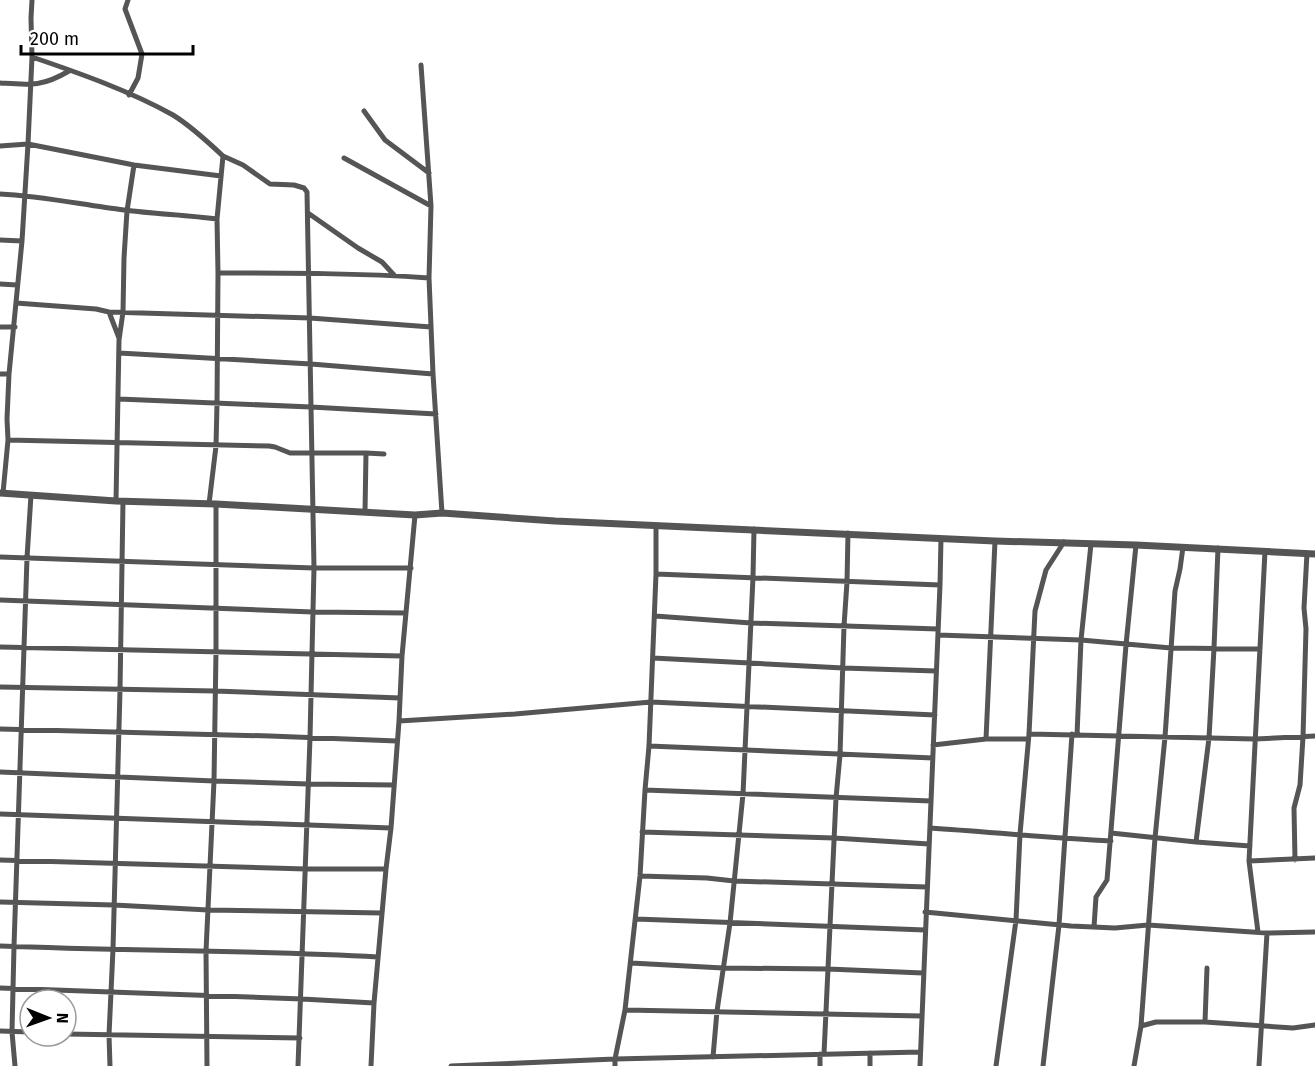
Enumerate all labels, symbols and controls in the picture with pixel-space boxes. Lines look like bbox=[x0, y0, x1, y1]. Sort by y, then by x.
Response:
scale bar bbox=[21, 18, 194, 56]
text: 200 m bbox=[30, 28, 79, 50]
north arrow bbox=[18, 988, 78, 1048]
text: N bbox=[53, 1013, 72, 1024]

